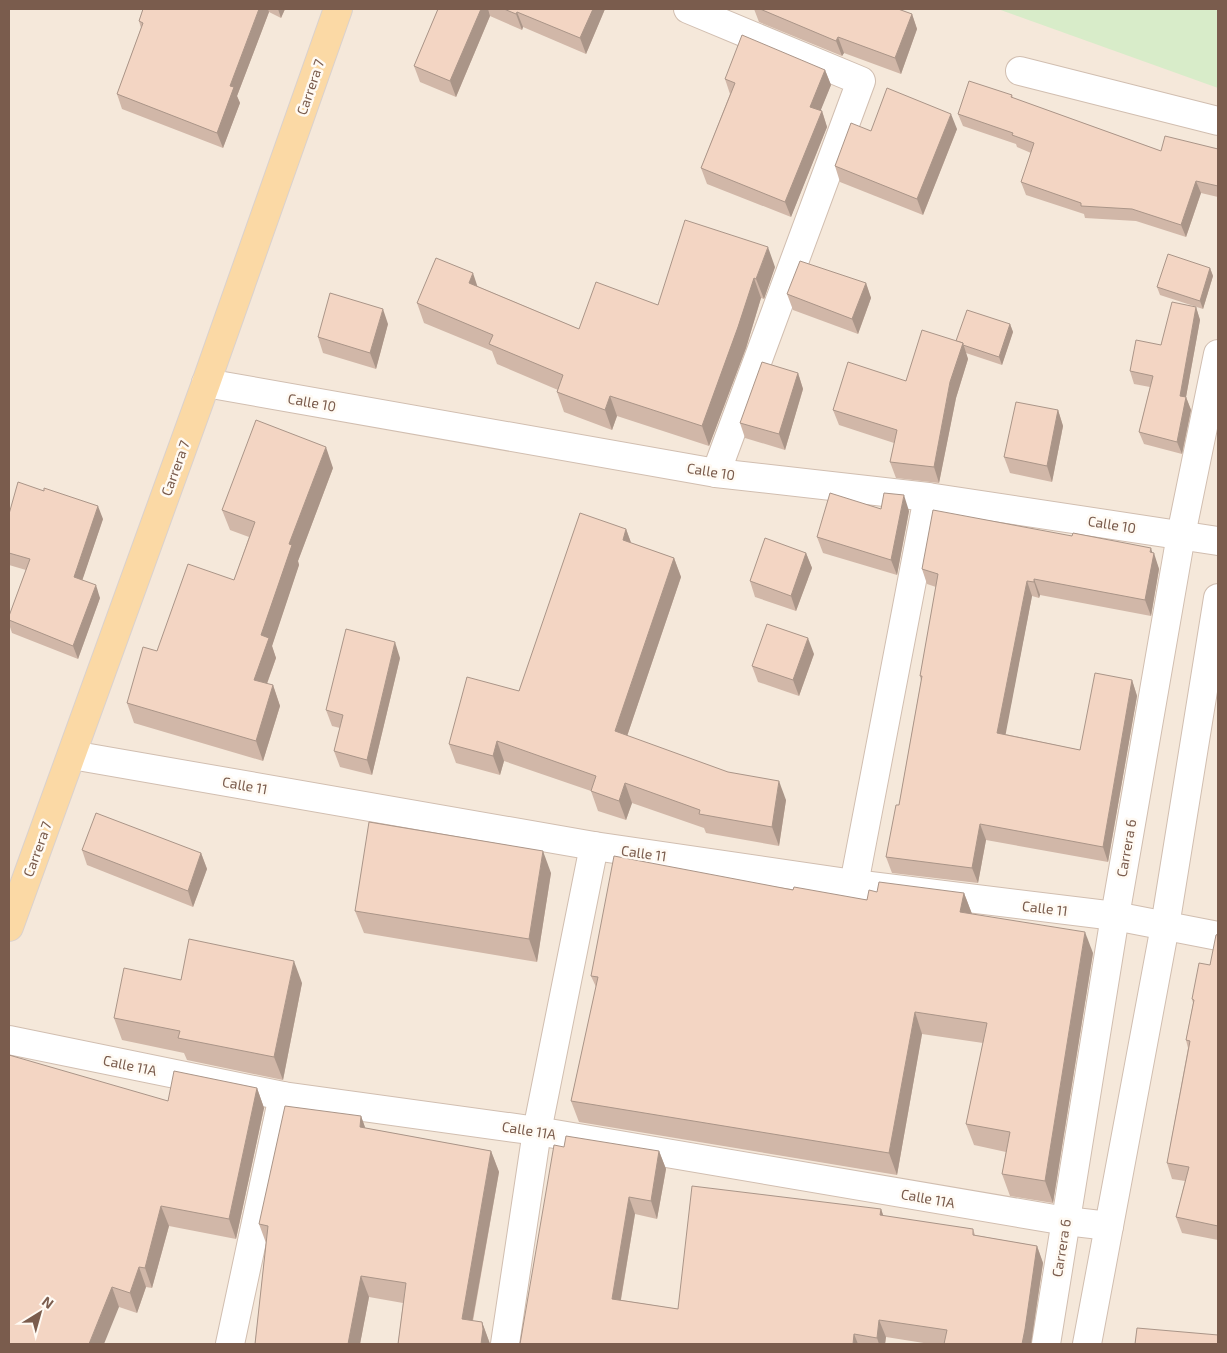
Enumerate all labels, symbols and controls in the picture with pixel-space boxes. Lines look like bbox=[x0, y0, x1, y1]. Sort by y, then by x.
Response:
street label: Carrera 7 bbox=[293, 57, 327, 117]
street label: Calle 10 bbox=[287, 389, 337, 415]
street label: Carrera 7 bbox=[157, 438, 193, 498]
street label: Calle 10 bbox=[686, 459, 736, 483]
street label: Calle 10 bbox=[1087, 512, 1137, 536]
street label: Calle 11 bbox=[221, 773, 269, 797]
street label: Carrera 6 bbox=[1113, 818, 1139, 878]
street label: Carrera 7 bbox=[19, 819, 55, 879]
street label: Calle 11 bbox=[620, 841, 668, 865]
street label: Calle 11 bbox=[1021, 897, 1069, 919]
street label: Calle 11A bbox=[102, 1051, 159, 1079]
street label: Calle 11A bbox=[501, 1117, 558, 1143]
street label: Calle 11A bbox=[900, 1185, 957, 1211]
street label: Carrera 6 bbox=[1048, 1218, 1074, 1278]
north arrow bbox=[15, 1288, 65, 1338]
text: N bbox=[39, 1292, 57, 1312]

